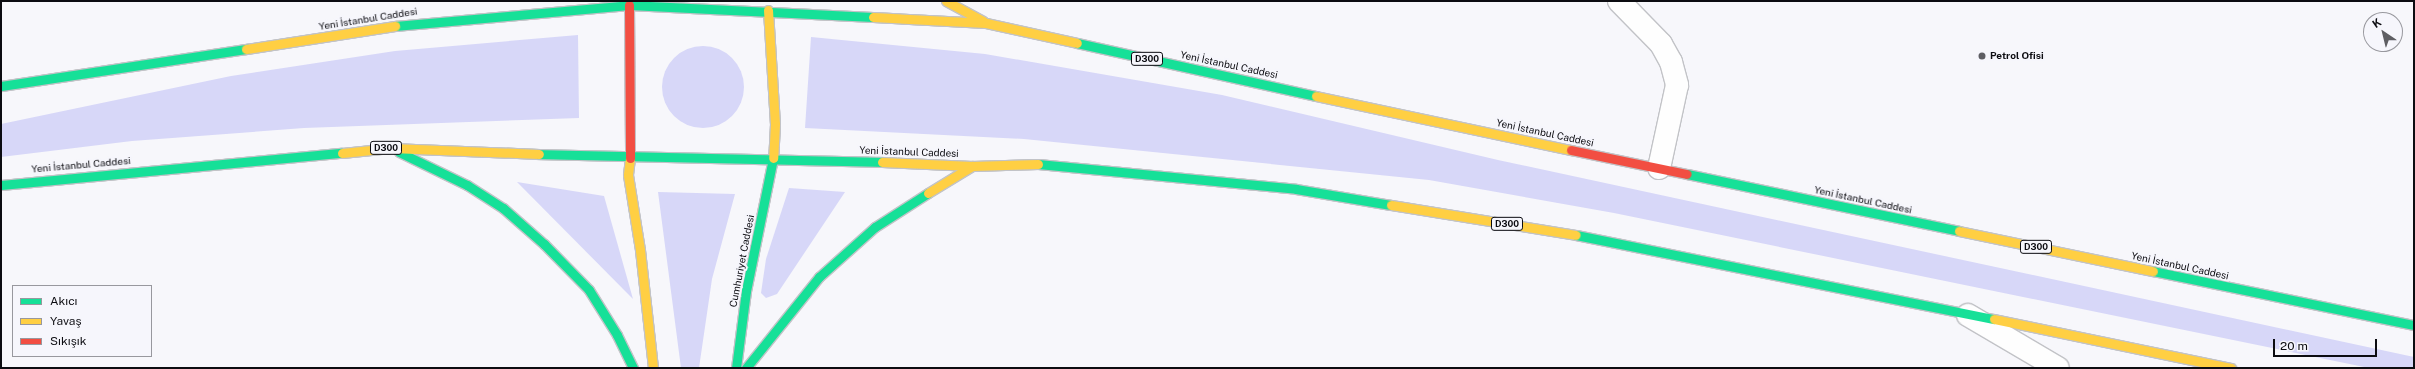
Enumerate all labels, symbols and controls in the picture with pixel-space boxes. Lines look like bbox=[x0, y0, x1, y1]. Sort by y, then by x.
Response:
street label: Yeni İstanbul Caddesi bbox=[318, 5, 418, 33]
north arrow bbox=[2363, 12, 2403, 52]
text: K bbox=[2370, 16, 2383, 30]
street label: Yeni İstanbul Caddesi bbox=[1179, 49, 1279, 81]
place label: Petrol Ofisi bbox=[1990, 50, 2044, 62]
marker: Petrol Ofisi bbox=[1977, 51, 1987, 61]
road number: D300 bbox=[1130, 52, 1164, 66]
street label: Yeni İstanbul Caddesi bbox=[1495, 117, 1595, 149]
road number: D300 bbox=[369, 141, 403, 155]
street label: Yeni İstanbul Caddesi bbox=[859, 144, 959, 160]
street label: Yeni İstanbul Caddesi bbox=[31, 155, 131, 175]
street label: Yeni İstanbul Caddesi bbox=[1813, 184, 1913, 216]
street label: Cumhuriyet Caddesi bbox=[727, 214, 757, 308]
road number: D300 bbox=[1490, 217, 1524, 231]
road number: D300 bbox=[2019, 240, 2053, 254]
street label: Yeni İstanbul Caddesi bbox=[2130, 250, 2230, 282]
legend bbox=[12, 285, 152, 357]
text: Akıcı bbox=[50, 294, 78, 308]
text: Yavaş bbox=[50, 314, 82, 328]
scale bar bbox=[2275, 331, 2379, 357]
text: Sıkışık bbox=[50, 334, 86, 348]
text: 20 m bbox=[2280, 339, 2308, 353]

